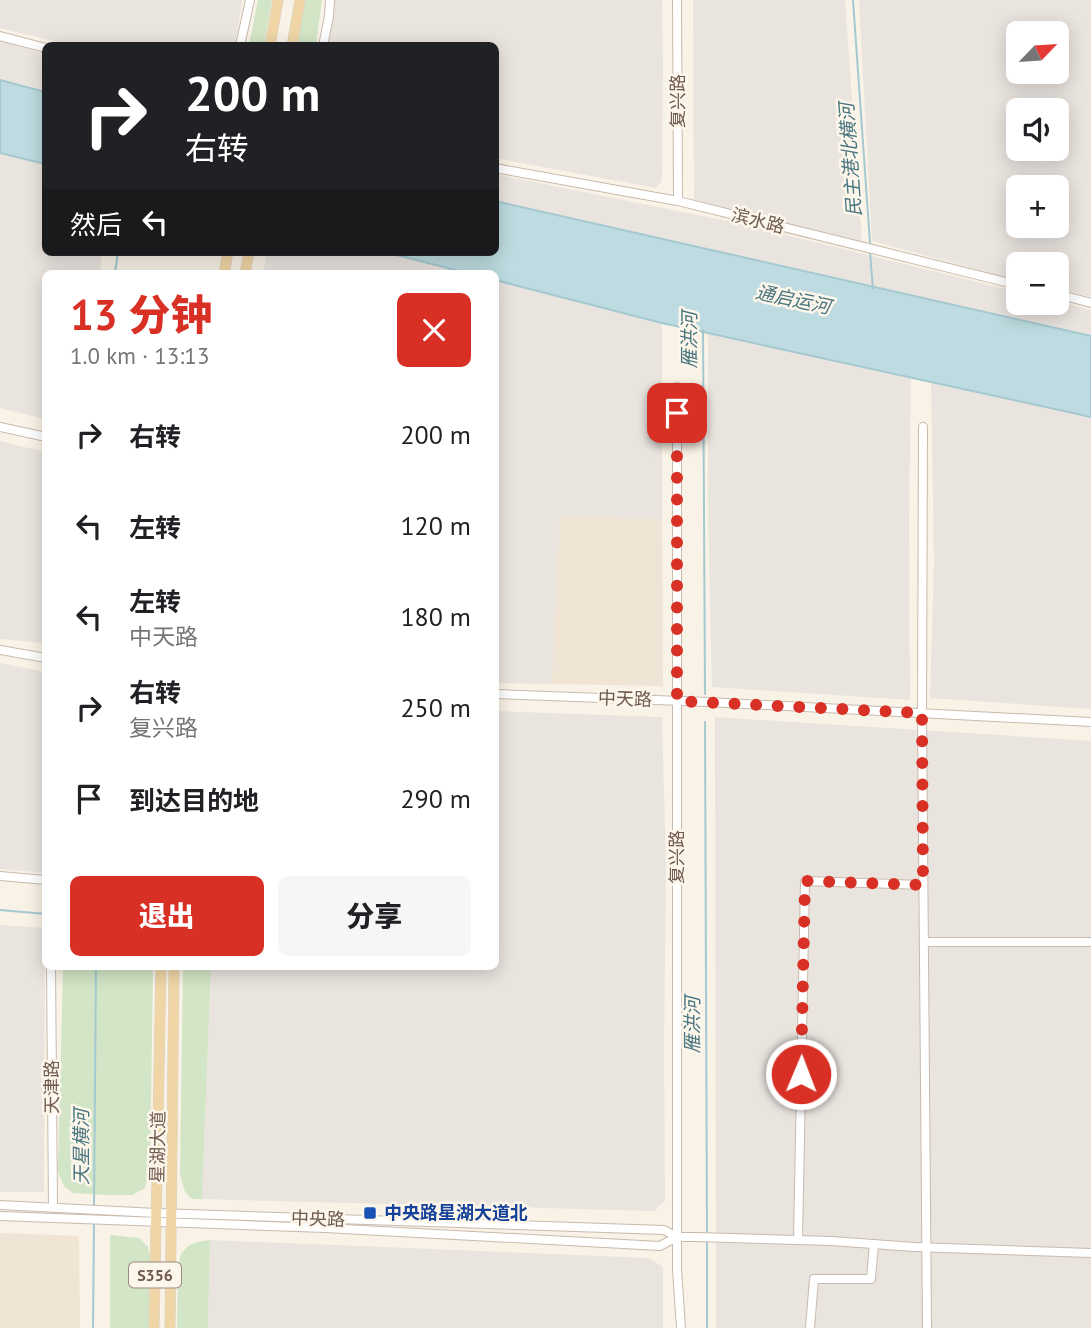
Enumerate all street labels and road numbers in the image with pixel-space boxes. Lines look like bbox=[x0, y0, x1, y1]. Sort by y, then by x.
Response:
street label: 复兴路 bbox=[666, 74, 689, 128]
street label: 滨水路 bbox=[729, 203, 787, 238]
street label: 中天路 bbox=[598, 686, 652, 711]
street label: 复兴路 bbox=[665, 830, 688, 884]
street label: 天津路 bbox=[40, 1060, 63, 1114]
street label: 星湖大道 bbox=[145, 1111, 170, 1183]
street label: 中央路 bbox=[291, 1206, 345, 1231]
road number: S356 bbox=[129, 1262, 181, 1288]

